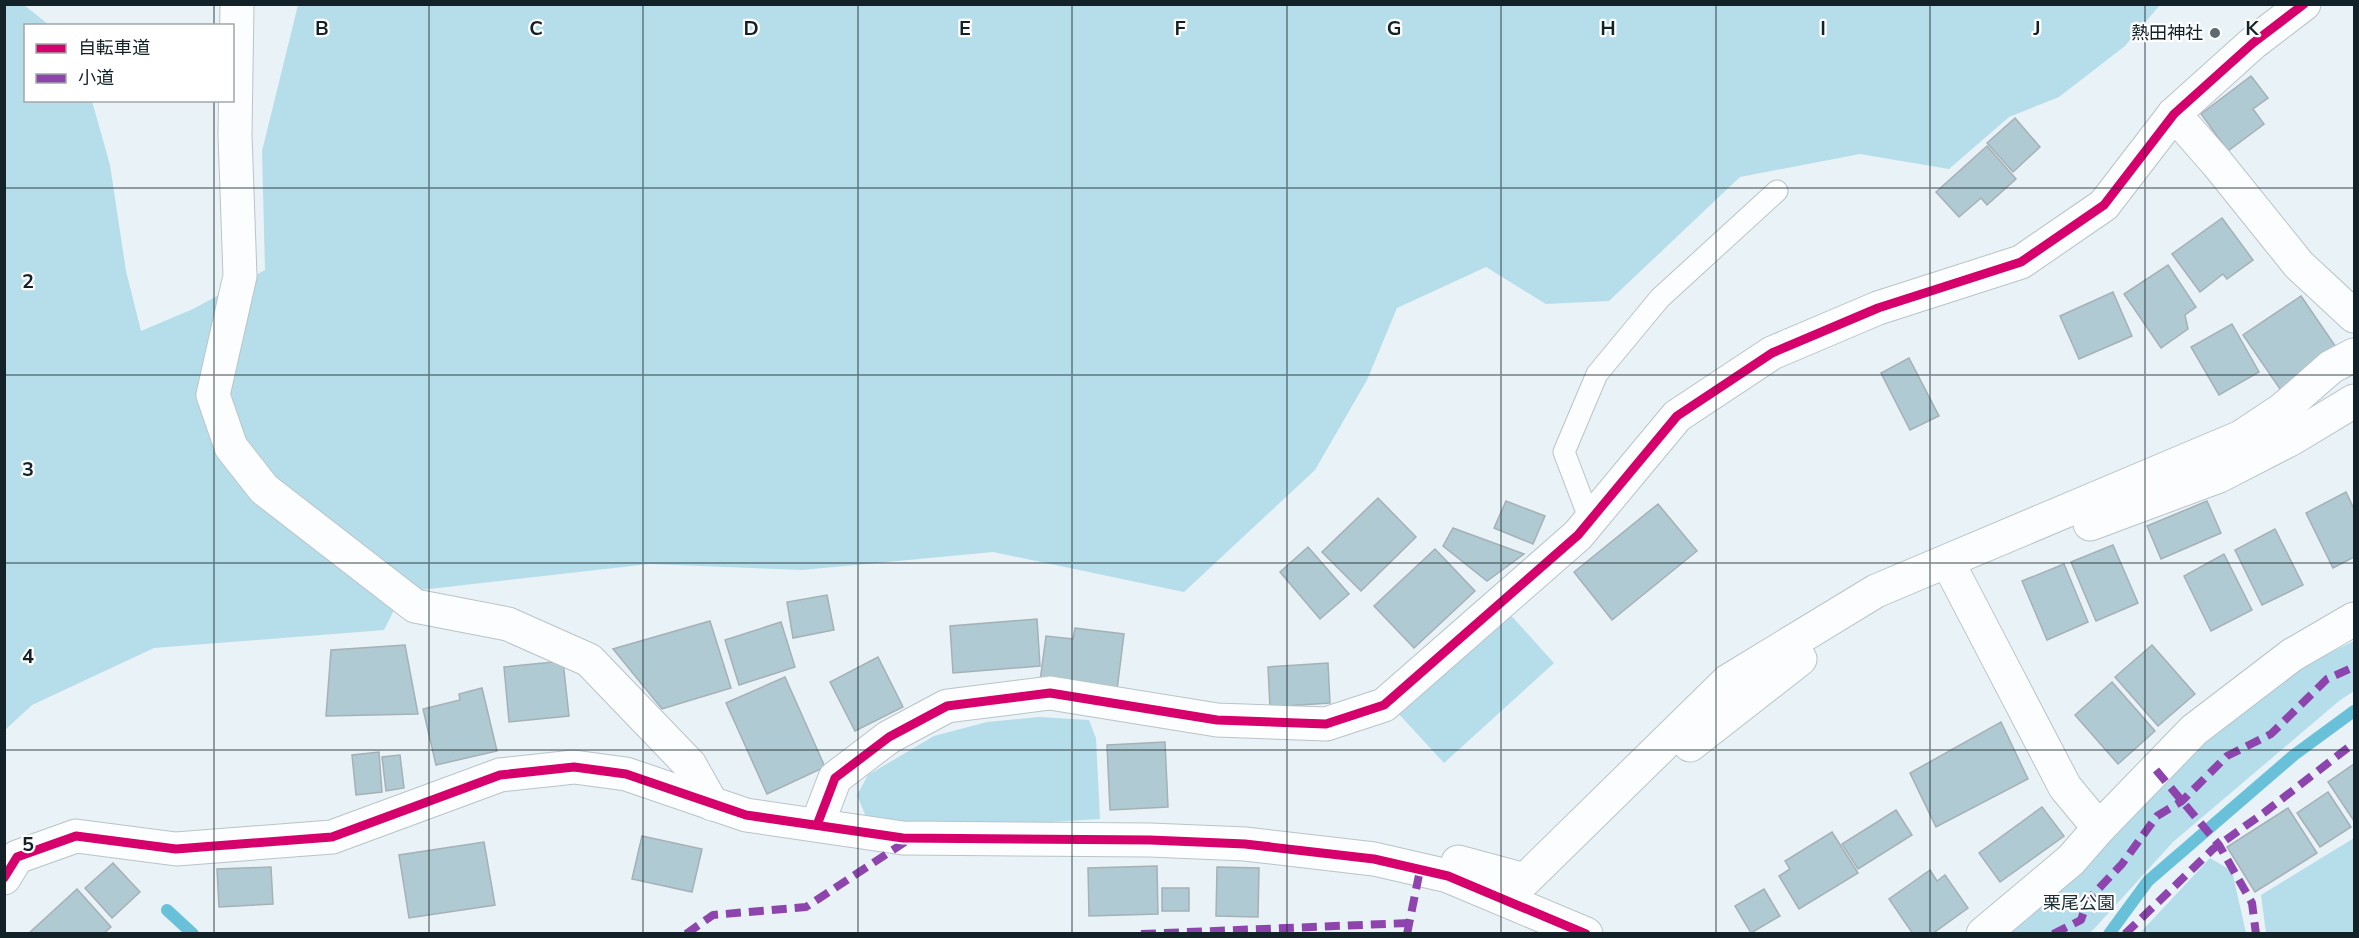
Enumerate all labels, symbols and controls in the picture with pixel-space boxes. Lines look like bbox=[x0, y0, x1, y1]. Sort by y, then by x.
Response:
text: B bbox=[315, 15, 329, 42]
text: C bbox=[529, 15, 543, 42]
text: D bbox=[743, 15, 759, 42]
text: E bbox=[959, 15, 971, 42]
text: F bbox=[1174, 15, 1186, 42]
text: G bbox=[1387, 15, 1401, 42]
text: H bbox=[1600, 15, 1616, 42]
text: I bbox=[1820, 15, 1826, 42]
text: J bbox=[2032, 15, 2041, 42]
text: K bbox=[2245, 15, 2259, 42]
place label: 熱田神社 bbox=[2131, 21, 2203, 45]
legend bbox=[24, 24, 234, 102]
marker: 熱田神社 bbox=[2208, 26, 2222, 40]
text: 自転車道 bbox=[78, 36, 150, 60]
text: 小道 bbox=[78, 66, 114, 90]
text: 2 bbox=[22, 268, 34, 295]
text: 3 bbox=[22, 456, 34, 483]
text: 4 bbox=[22, 643, 34, 670]
text: 5 bbox=[22, 831, 34, 858]
park label: 栗尾公園 bbox=[2043, 891, 2115, 915]

